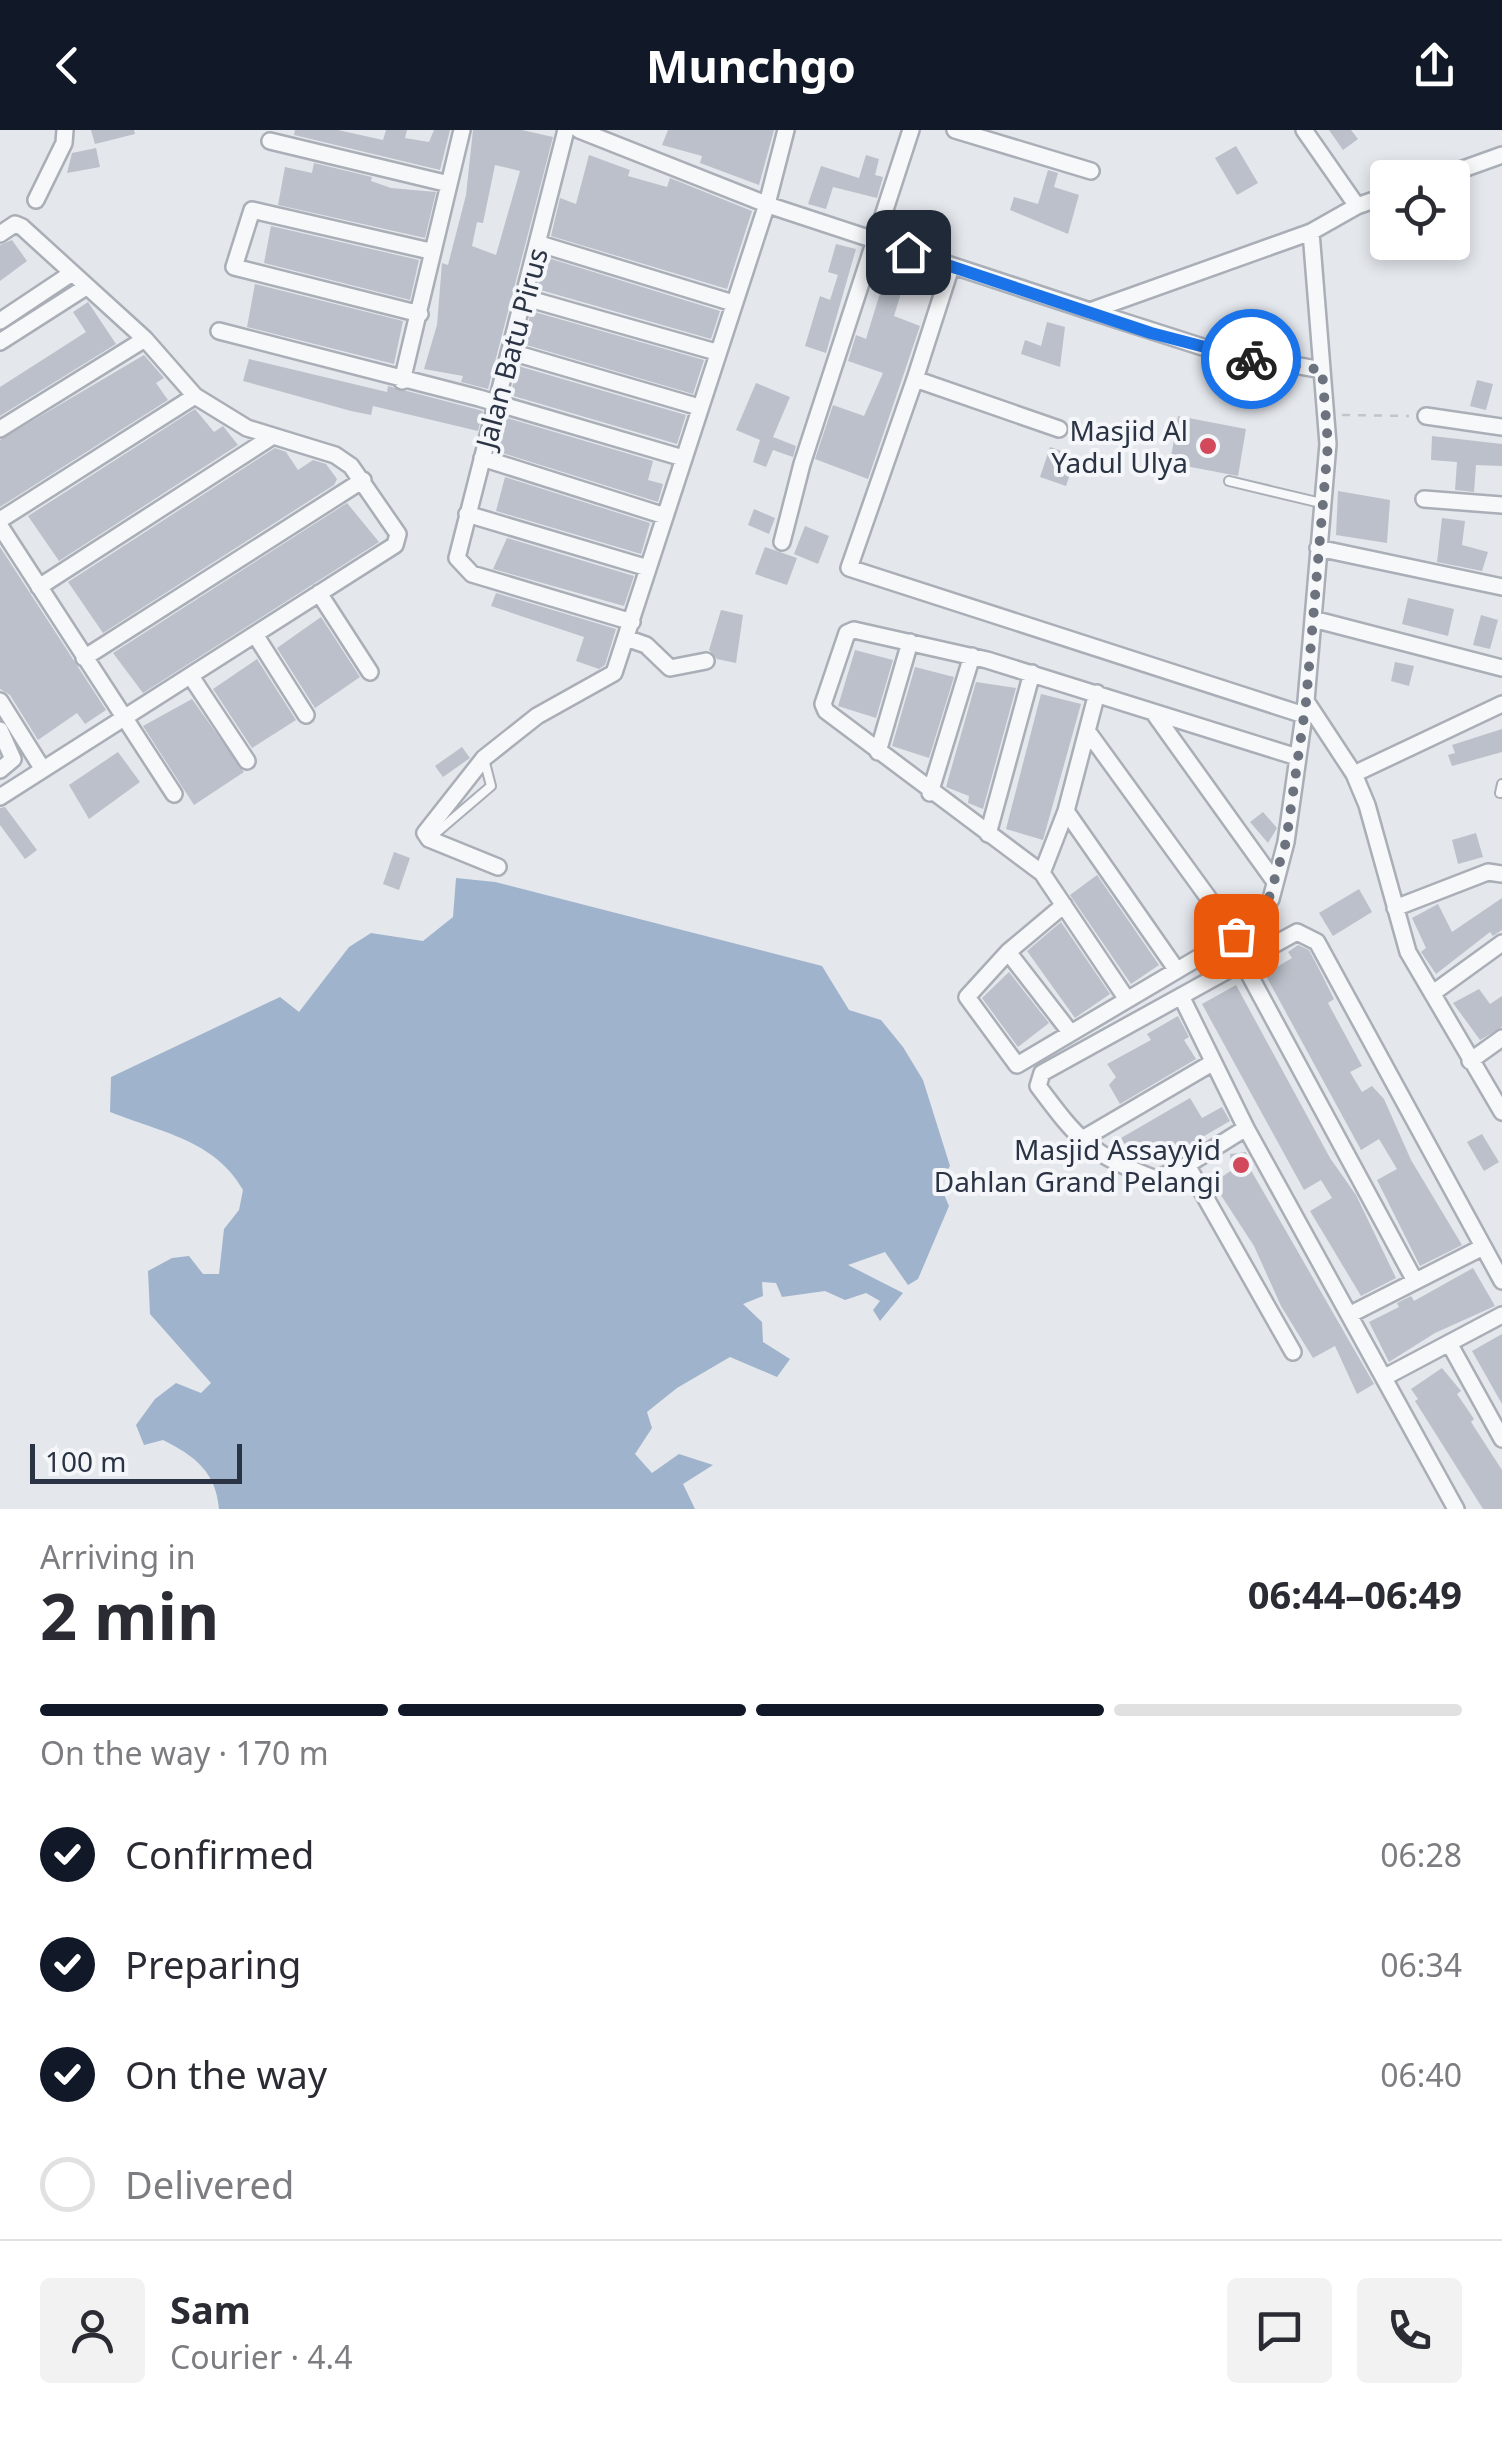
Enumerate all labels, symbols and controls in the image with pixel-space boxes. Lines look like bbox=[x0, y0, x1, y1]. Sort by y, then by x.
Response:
text: Munchgo bbox=[646, 35, 856, 96]
icon: back bbox=[40, 38, 95, 93]
icon: share bbox=[1407, 38, 1462, 93]
map controls bbox=[1370, 160, 1470, 260]
button: locate bbox=[1370, 160, 1470, 260]
pin bbox=[866, 210, 951, 295]
icon: home bbox=[881, 225, 936, 280]
street label: Jalan Batu Pirus bbox=[465, 244, 556, 455]
courier bbox=[1201, 309, 1301, 409]
icon: bike bbox=[1224, 332, 1279, 387]
place label: Masjid Al Yadul Ulya bbox=[1051, 411, 1188, 481]
marker: Masjid Al Yadul Ulya bbox=[1197, 435, 1219, 457]
pin bbox=[1194, 894, 1279, 979]
icon: bag bbox=[1209, 909, 1264, 964]
place label: Masjid Assayyid Dahlan Grand Pelangi bbox=[934, 1130, 1221, 1200]
marker: Masjid Assayyid Dahlan Grand Pelangi bbox=[1230, 1154, 1252, 1176]
scale bar bbox=[30, 1439, 242, 1484]
text: 100 m bbox=[45, 1442, 127, 1480]
text: Arriving in bbox=[40, 1535, 195, 1578]
text: 06:44–06:49 bbox=[1248, 1568, 1462, 1620]
text: 2 min bbox=[40, 1571, 219, 1659]
text: On the way · 170 m bbox=[40, 1731, 329, 1774]
icon: check bbox=[40, 1827, 95, 1882]
text: Confirmed bbox=[125, 1828, 314, 1880]
text: 06:28 bbox=[1380, 1833, 1462, 1876]
icon: check bbox=[40, 1937, 95, 1992]
text: Preparing bbox=[125, 1938, 301, 1990]
text: 06:34 bbox=[1380, 1943, 1462, 1986]
icon: check bbox=[40, 2047, 95, 2102]
text: On the way bbox=[125, 2048, 327, 2100]
text: 06:40 bbox=[1380, 2053, 1462, 2096]
text: Delivered bbox=[125, 2158, 294, 2210]
button: person bbox=[40, 2278, 145, 2383]
button: chat bbox=[1227, 2278, 1332, 2383]
button: phone bbox=[1357, 2278, 1462, 2383]
text: Sam bbox=[170, 2283, 251, 2335]
text: Courier · 4.4 bbox=[170, 2335, 353, 2378]

